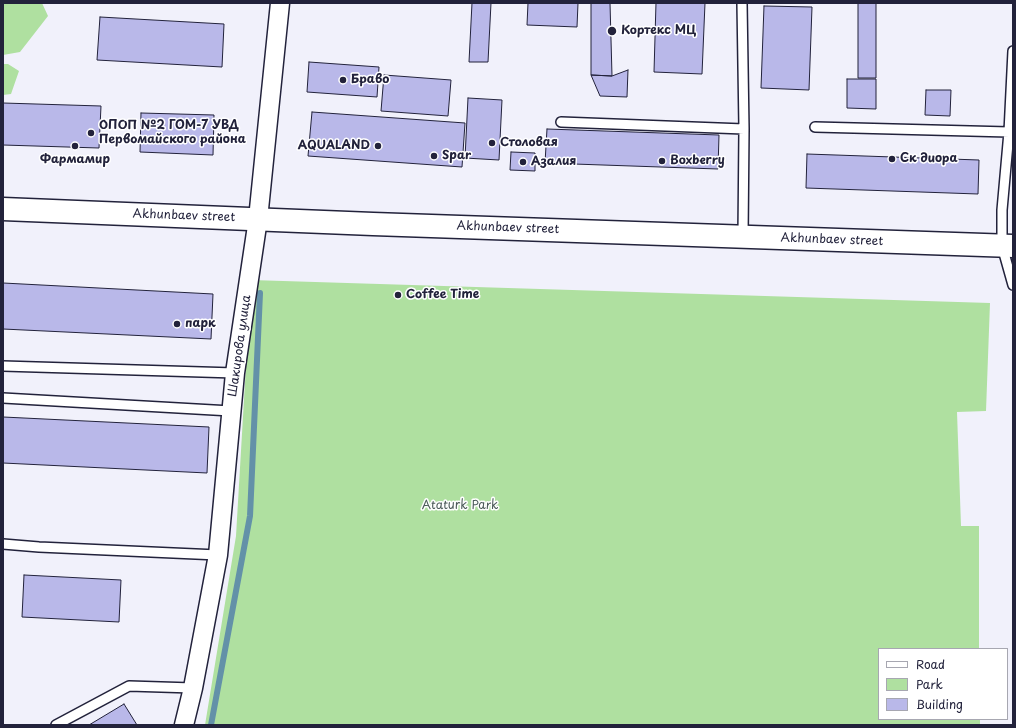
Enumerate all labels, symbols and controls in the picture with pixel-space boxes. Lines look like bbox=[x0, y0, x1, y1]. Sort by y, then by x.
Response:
place label: Кортекс МЦ bbox=[621, 24, 696, 38]
marker: Кортекс МЦ bbox=[606, 25, 618, 37]
place label: Браво bbox=[351, 73, 389, 87]
marker: Браво bbox=[338, 75, 348, 85]
place label: ОПОП №2 ГОМ-7 УВД Первомайского района bbox=[99, 119, 246, 147]
marker: ОПОП №2 ГОМ-7 УВД Первомайского района bbox=[86, 128, 96, 138]
place label: Столовая bbox=[500, 136, 558, 150]
marker: Столовая bbox=[487, 138, 497, 148]
place label: AQUALAND bbox=[298, 139, 370, 153]
marker: Фармамир bbox=[70, 141, 80, 151]
marker: AQUALAND bbox=[373, 141, 383, 151]
place label: Spar bbox=[442, 149, 471, 163]
marker: Spar bbox=[429, 151, 439, 161]
place label: Ск диора bbox=[900, 152, 958, 166]
place label: Фармамир bbox=[40, 153, 110, 167]
place label: Boxberry bbox=[670, 154, 725, 168]
marker: Ск диора bbox=[887, 154, 897, 164]
place label: Азалия bbox=[531, 155, 576, 169]
marker: Boxberry bbox=[657, 156, 667, 166]
marker: Азалия bbox=[518, 157, 528, 167]
street label: Akhunbaev street bbox=[132, 207, 236, 225]
street label: Akhunbaev street bbox=[456, 219, 560, 237]
street label: Akhunbaev street bbox=[780, 231, 884, 249]
place label: Coffee Time bbox=[406, 288, 479, 302]
marker: Coffee Time bbox=[393, 290, 403, 300]
street label: Шакирова улица bbox=[226, 294, 254, 398]
place label: парк bbox=[185, 317, 216, 331]
marker: парк bbox=[172, 319, 182, 329]
park label: Ataturk Park bbox=[422, 499, 498, 513]
legend bbox=[878, 648, 1008, 720]
text: Road bbox=[916, 655, 945, 673]
text: Park bbox=[916, 675, 943, 693]
text: Building bbox=[916, 695, 963, 713]

